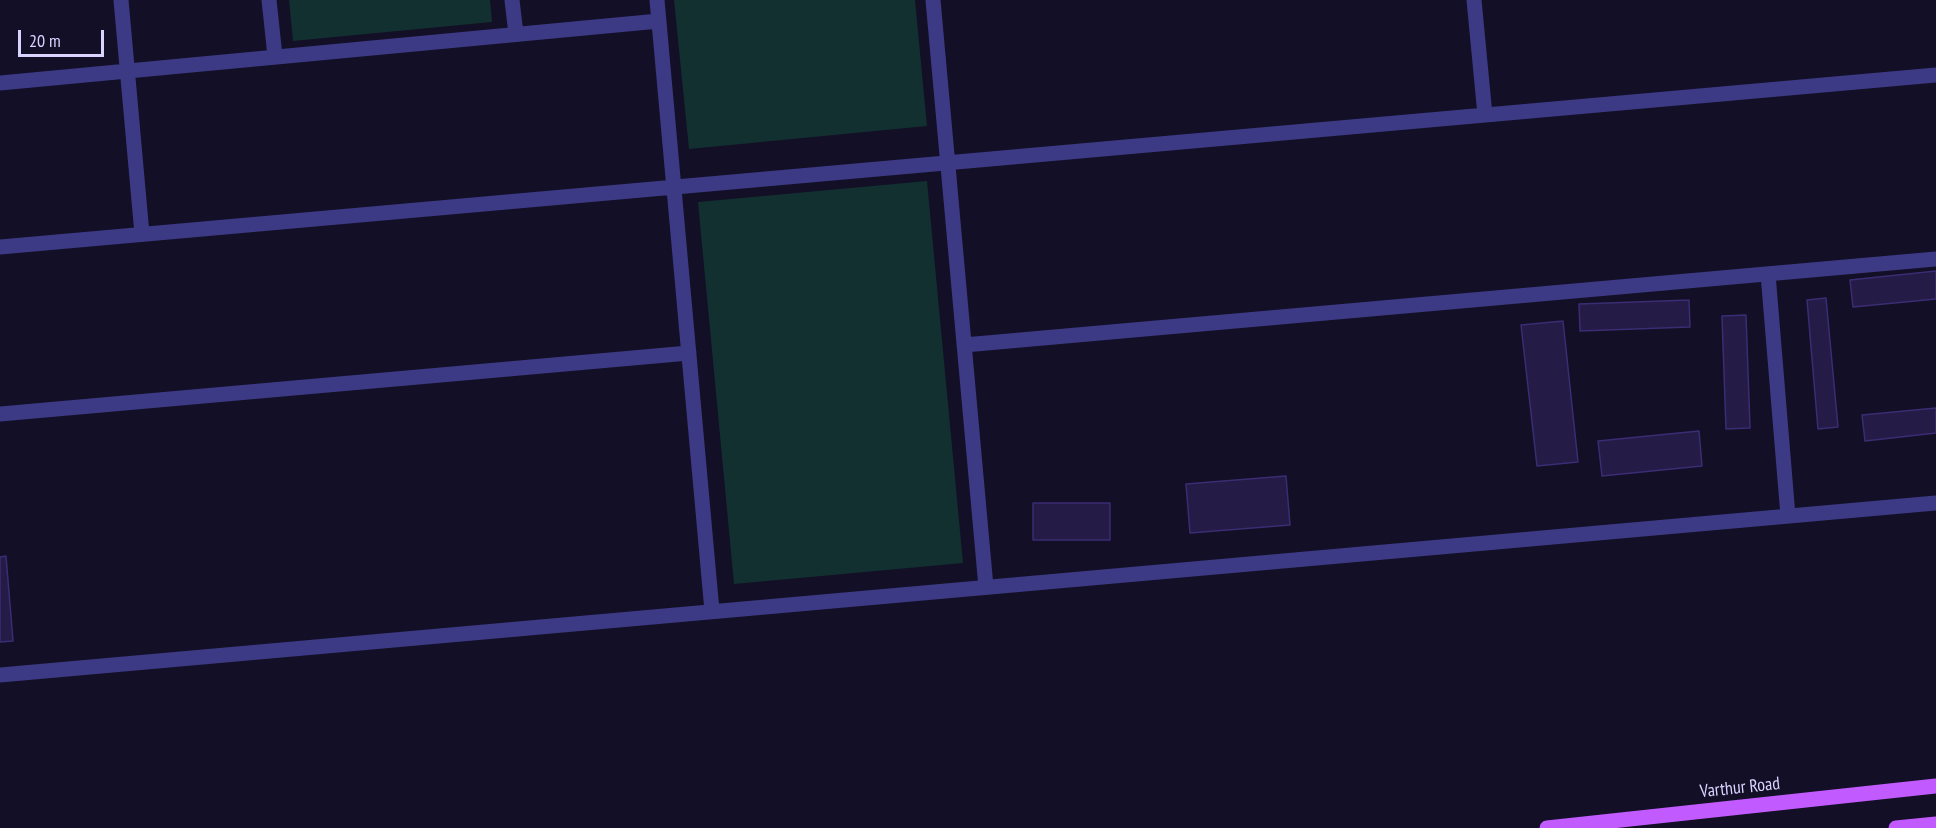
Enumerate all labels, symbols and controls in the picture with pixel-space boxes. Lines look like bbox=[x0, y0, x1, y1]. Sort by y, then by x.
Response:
scale bar bbox=[21, 18, 106, 56]
text: 20 m bbox=[29, 29, 61, 52]
street label: Varthur Road bbox=[1699, 773, 1781, 803]

